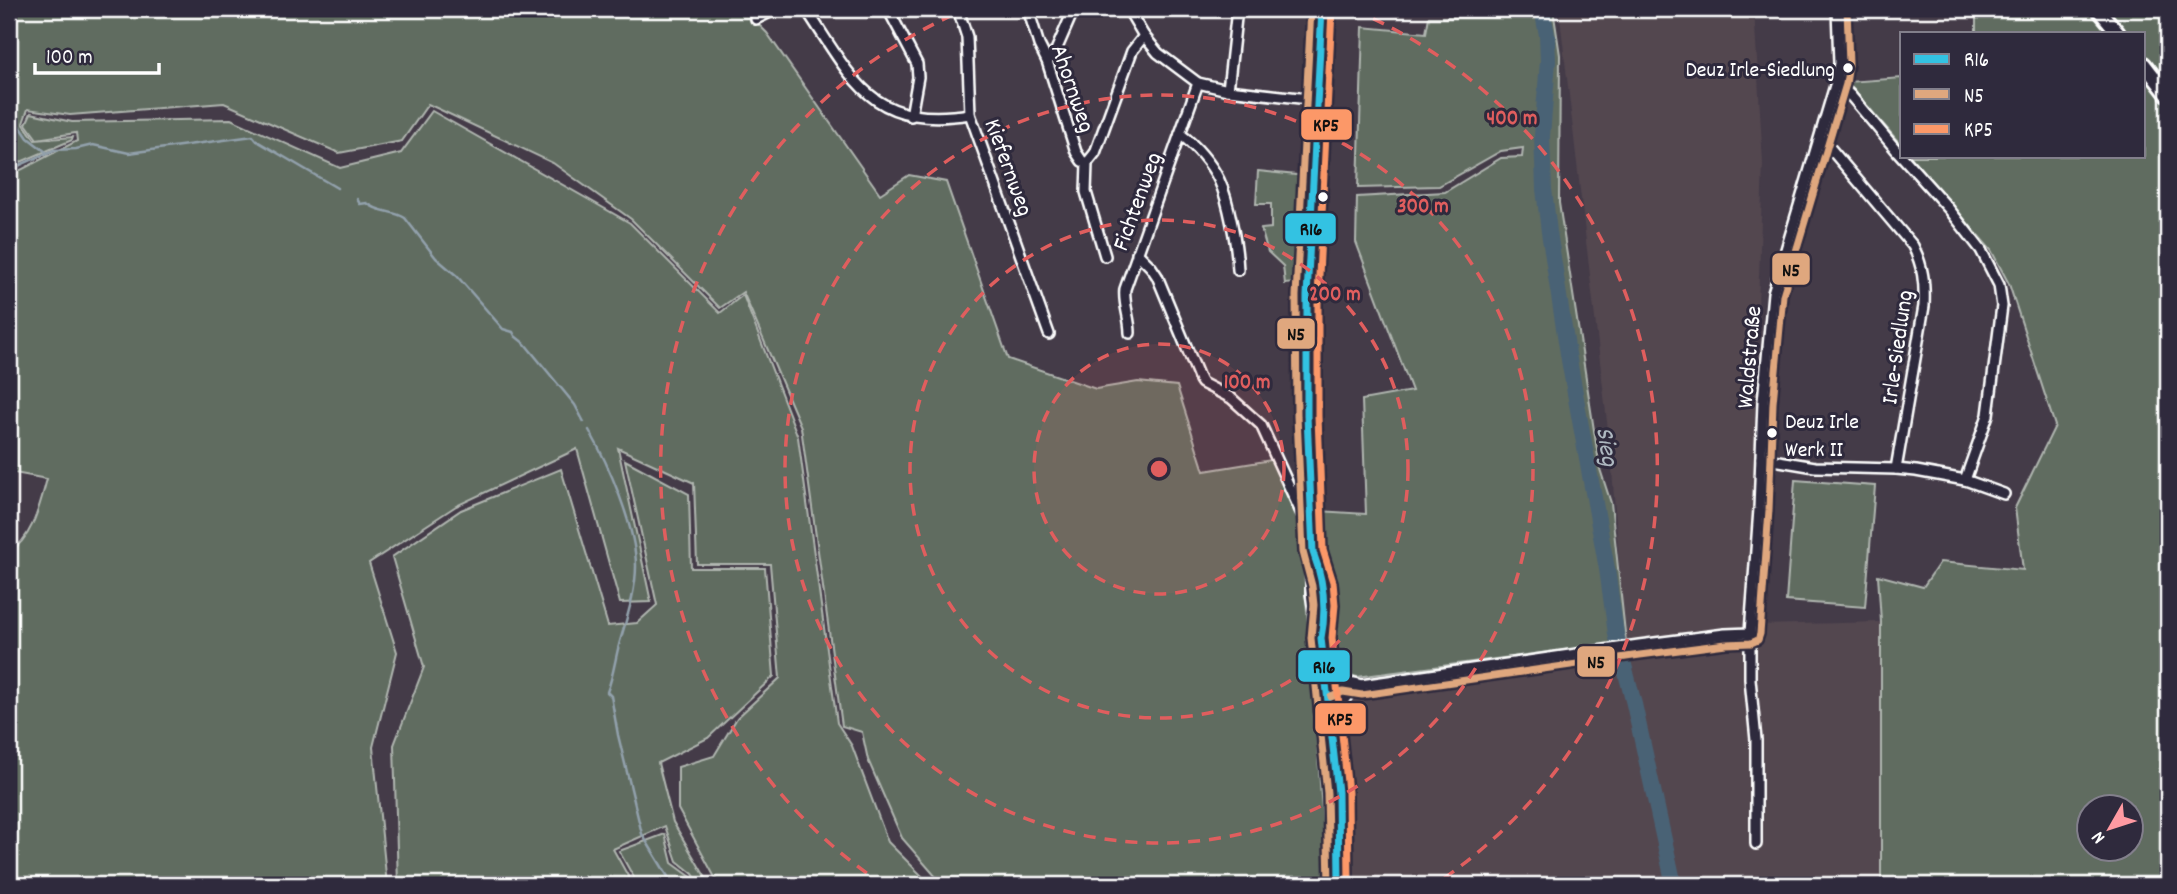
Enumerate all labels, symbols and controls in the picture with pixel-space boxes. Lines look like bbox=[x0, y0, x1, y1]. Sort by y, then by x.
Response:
scale bar bbox=[35, 32, 159, 76]
legend bbox=[1900, 32, 2146, 158]
street label: Ahornweg bbox=[1040, 40, 1102, 138]
text: 100 m bbox=[46, 44, 93, 74]
text: R16 bbox=[1964, 47, 1989, 77]
place label: Deuz Irle-Siedlung bbox=[1685, 56, 1835, 87]
marker: Deuz Irle-Siedlung bbox=[1841, 61, 1855, 75]
text: N5 bbox=[1964, 83, 1984, 113]
text: 400 m bbox=[1487, 105, 1537, 135]
line badge: KP5 bbox=[1300, 108, 1353, 141]
street label: Kiefernweg bbox=[974, 114, 1041, 222]
text: KP5 bbox=[1313, 114, 1339, 141]
text: KP5 bbox=[1964, 117, 1993, 147]
street label: Fichtenweg bbox=[1105, 148, 1172, 256]
unlabelled marker bbox=[1316, 190, 1330, 204]
text: 300 m bbox=[1397, 193, 1449, 223]
line badge: R16 bbox=[1284, 212, 1337, 245]
text: R16 bbox=[1300, 218, 1322, 245]
line badge: N5 bbox=[1771, 252, 1811, 286]
text: N5 bbox=[1782, 259, 1800, 286]
text: 200 m bbox=[1309, 281, 1361, 311]
street label: Irle-Siedlung bbox=[1874, 288, 1924, 407]
street label: Waldstraße bbox=[1730, 304, 1772, 410]
line badge: N5 bbox=[1276, 317, 1316, 350]
text: N5 bbox=[1287, 323, 1305, 350]
text: 100 m bbox=[1224, 369, 1270, 399]
place label: Deuz Irle Werk II bbox=[1785, 408, 1859, 467]
water label: Sieg bbox=[1584, 424, 1627, 470]
marker: Deuz Irle Werk II bbox=[1765, 426, 1779, 440]
centre of rings bbox=[1147, 457, 1171, 481]
line badge: N5 bbox=[1576, 645, 1616, 678]
line badge: R16 bbox=[1297, 649, 1351, 683]
text: N5 bbox=[1587, 651, 1605, 678]
text: R16 bbox=[1313, 656, 1335, 683]
line badge: KP5 bbox=[1314, 702, 1367, 735]
text: KP5 bbox=[1327, 708, 1353, 735]
north arrow bbox=[2076, 792, 2146, 862]
text: N bbox=[2086, 824, 2113, 849]

